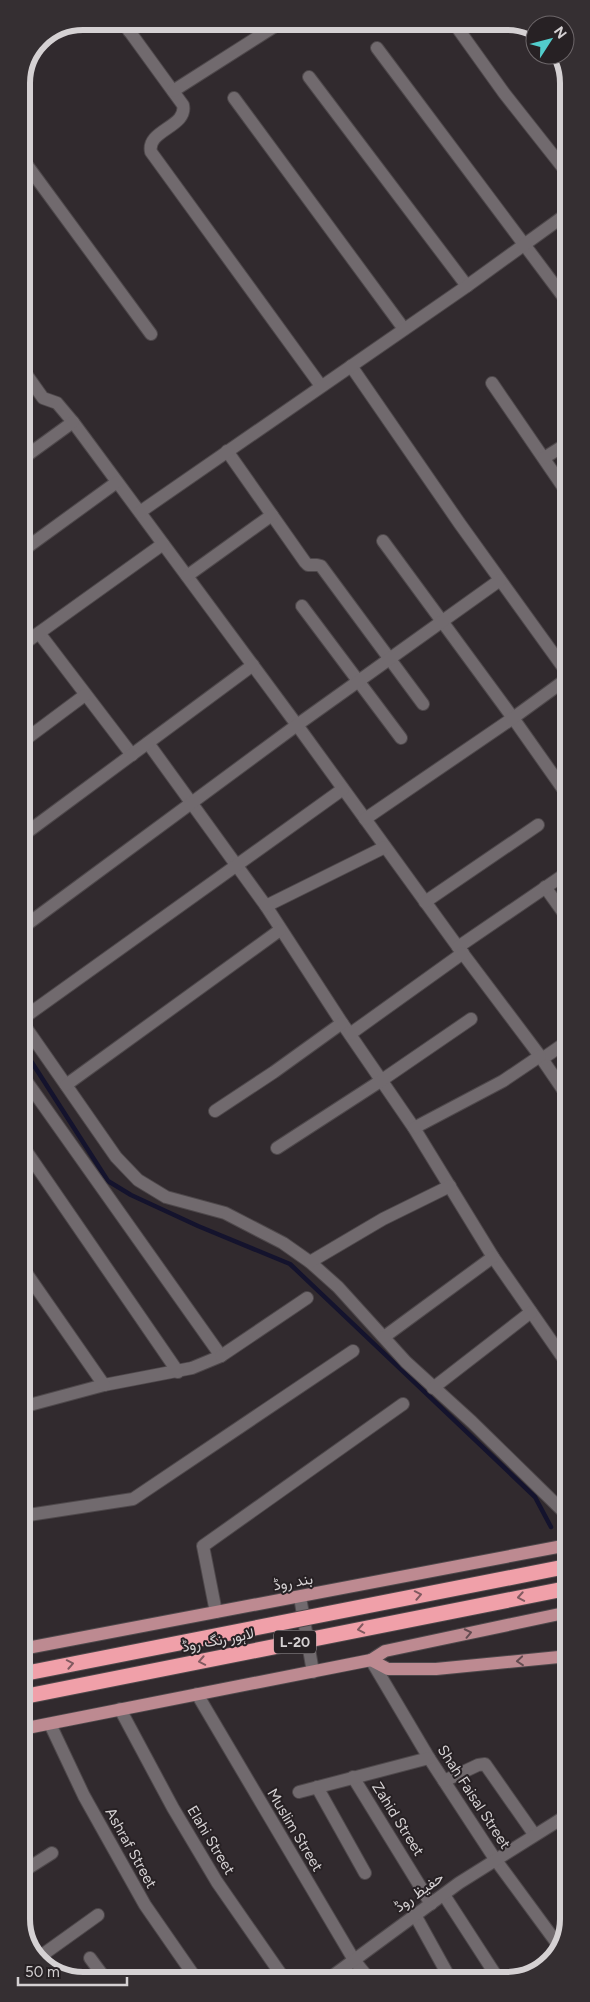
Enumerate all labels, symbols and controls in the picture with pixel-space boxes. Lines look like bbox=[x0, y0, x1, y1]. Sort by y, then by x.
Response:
north arrow bbox=[525, 15, 575, 65]
text: N bbox=[550, 23, 570, 42]
street label: بند روڈ bbox=[272, 1570, 314, 1594]
one-way arrow bbox=[414, 1591, 423, 1601]
one-way arrow bbox=[516, 1591, 525, 1601]
one-way arrow bbox=[357, 1623, 366, 1633]
street label: لاہور رنگ روڈ bbox=[180, 1624, 256, 1657]
one-way arrow bbox=[463, 1628, 472, 1639]
road number: L-20 bbox=[274, 1630, 316, 1654]
one-way arrow bbox=[197, 1655, 206, 1666]
one-way arrow bbox=[516, 1655, 524, 1666]
one-way arrow bbox=[66, 1659, 75, 1670]
street label: Shah Faisal Street bbox=[434, 1742, 514, 1853]
street label: Zahid Street bbox=[368, 1779, 428, 1859]
street label: Muslim Street bbox=[263, 1785, 327, 1875]
street label: Elahi Street bbox=[183, 1802, 239, 1878]
street label: Ashraf Street bbox=[101, 1805, 161, 1892]
street label: حفیظ روڈ bbox=[391, 1868, 447, 1916]
scale bar bbox=[18, 1954, 126, 1986]
text: 50 m bbox=[25, 1963, 60, 1981]

